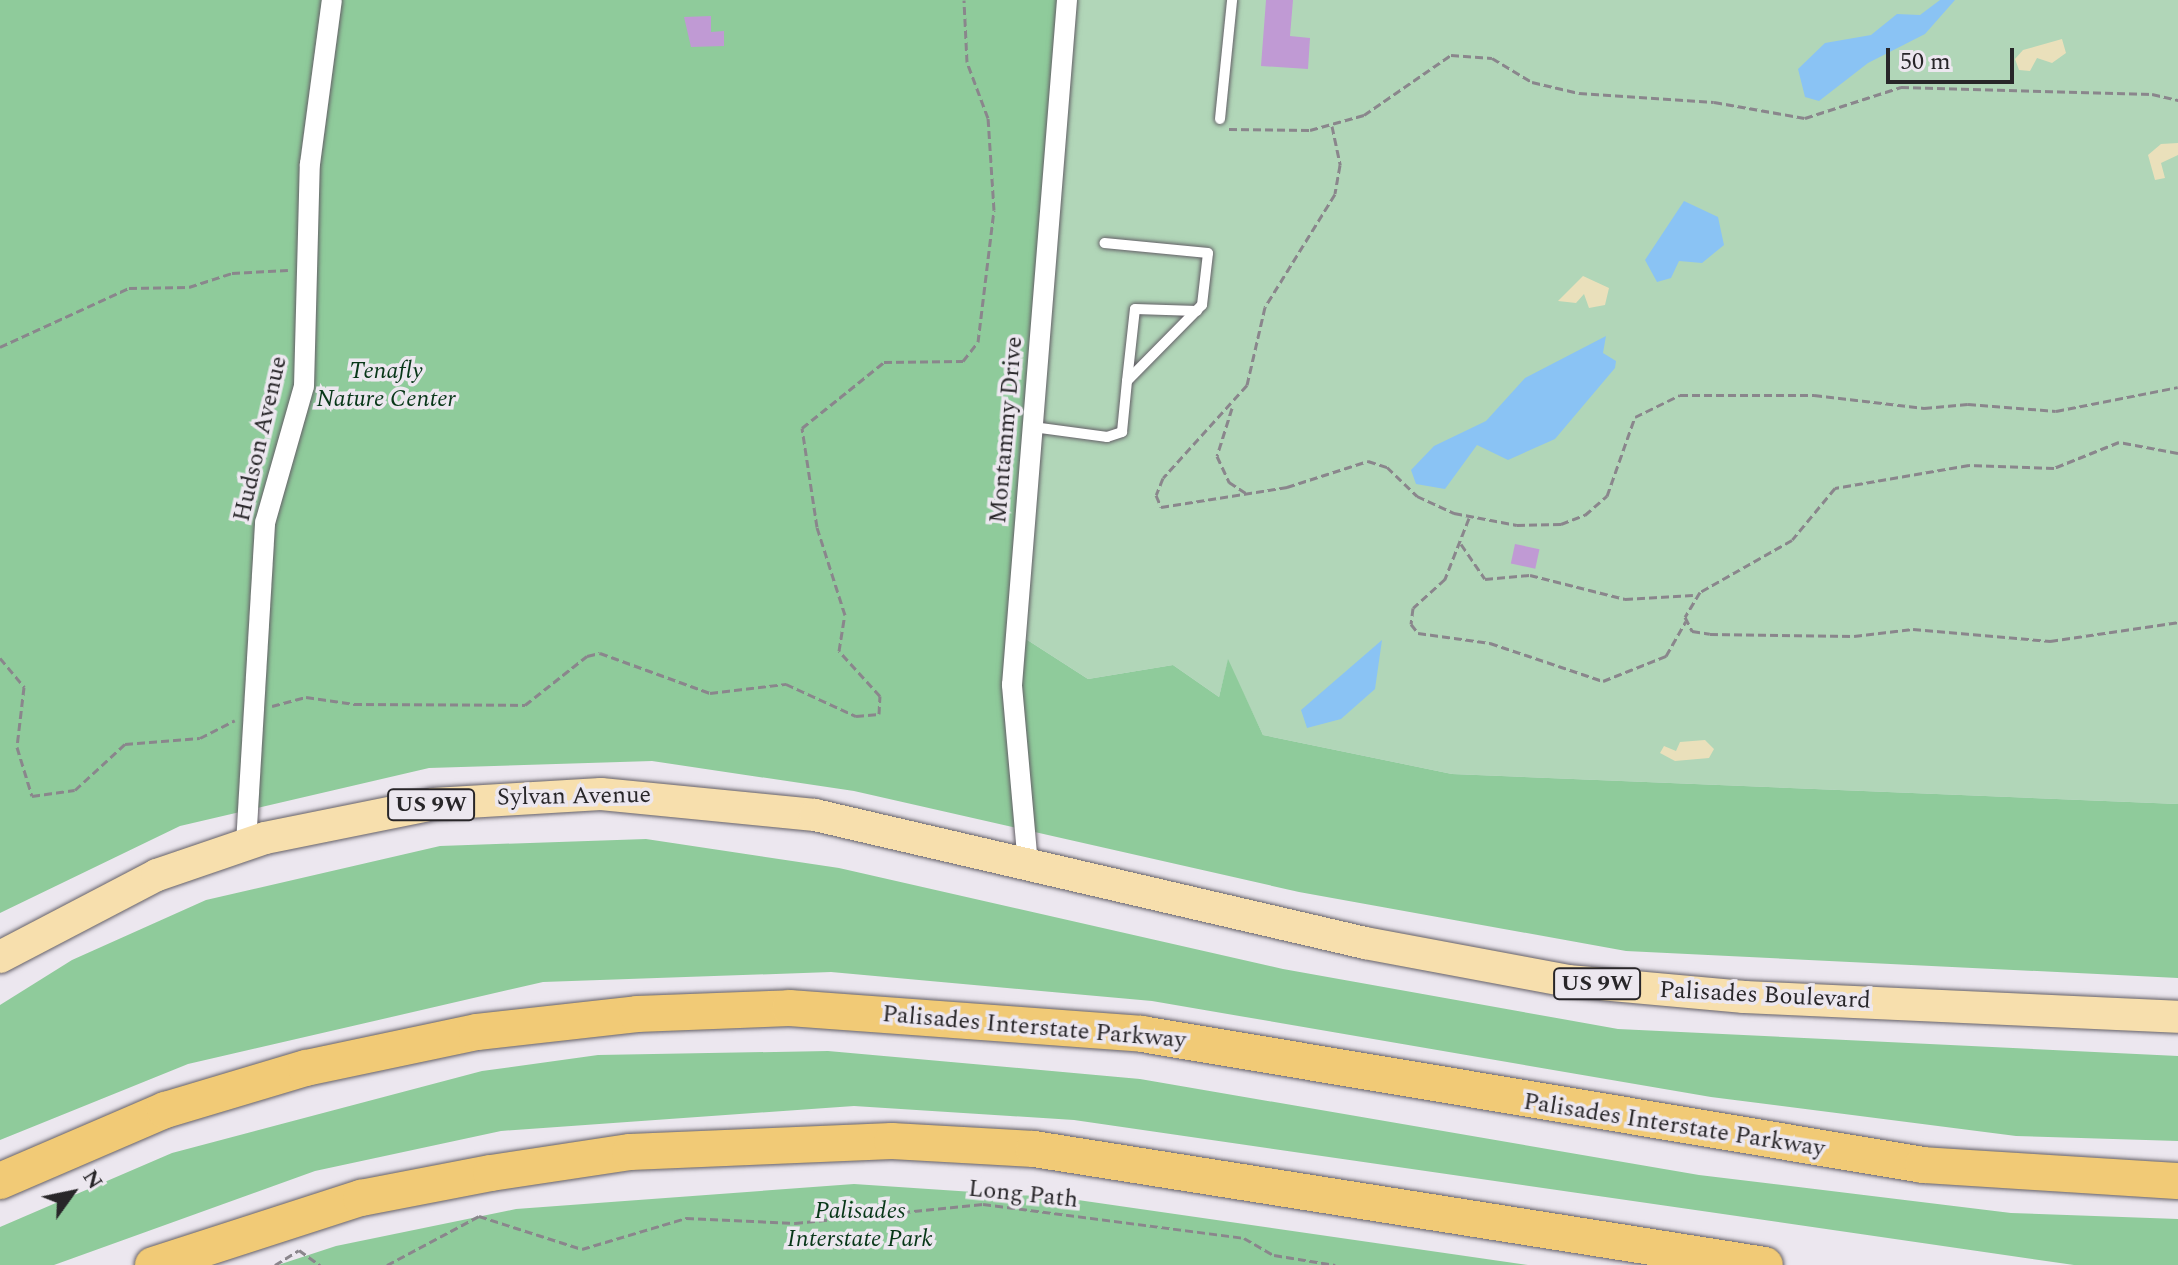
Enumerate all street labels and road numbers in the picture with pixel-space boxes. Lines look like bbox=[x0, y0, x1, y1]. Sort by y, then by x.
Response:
street label: Montammy Drive bbox=[984, 335, 1030, 525]
street label: Hudson Avenue bbox=[228, 354, 294, 524]
street label: Sylvan Avenue bbox=[497, 781, 651, 813]
road number: US 9W bbox=[387, 787, 475, 823]
road number: US 9W bbox=[1553, 966, 1641, 1002]
street label: Palisades Boulevard bbox=[1658, 976, 1872, 1016]
street label: Palisades Interstate Parkway bbox=[881, 1000, 1187, 1056]
street label: Palisades Interstate Parkway bbox=[1521, 1088, 1827, 1164]
street label: Long Path bbox=[967, 1175, 1079, 1215]

